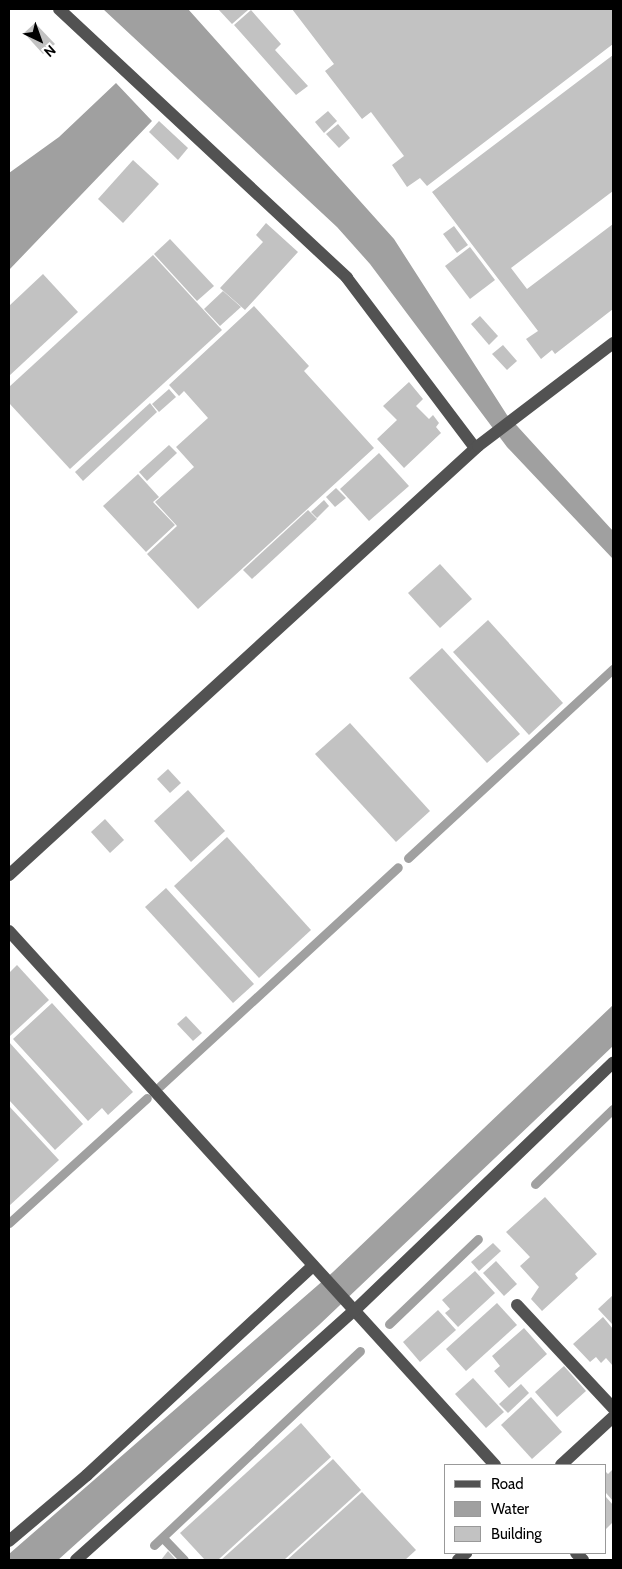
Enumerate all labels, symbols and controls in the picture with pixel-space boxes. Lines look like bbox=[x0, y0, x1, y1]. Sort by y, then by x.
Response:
north arrow bbox=[15, 15, 65, 65]
text: N bbox=[40, 41, 60, 61]
legend bbox=[444, 1464, 607, 1554]
text: Road bbox=[491, 1475, 524, 1493]
text: Water bbox=[491, 1500, 529, 1518]
text: Building bbox=[491, 1525, 542, 1543]

